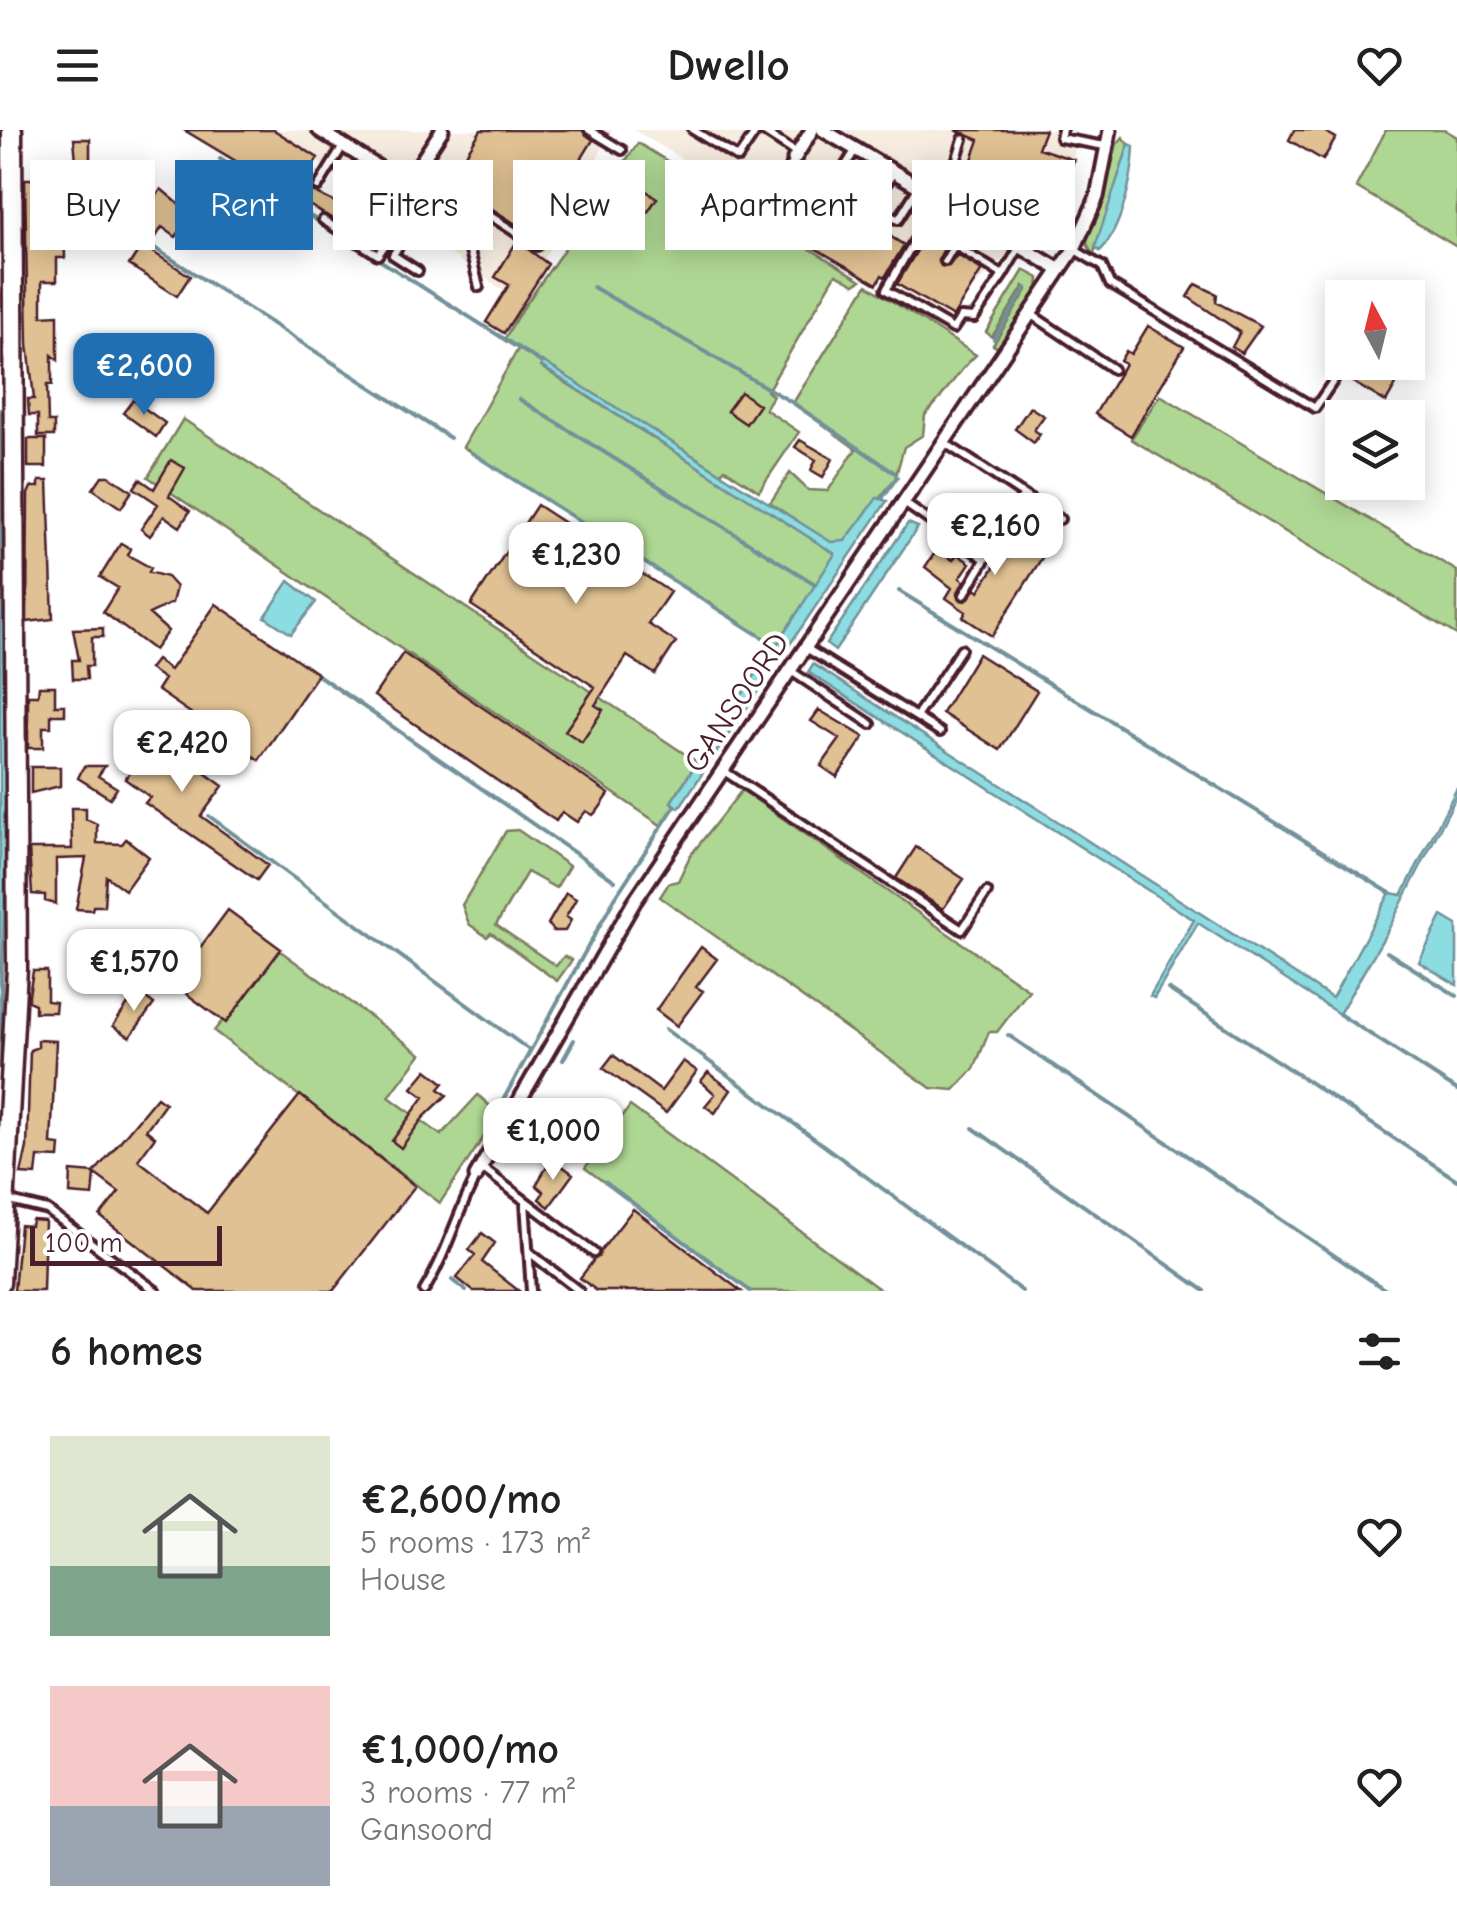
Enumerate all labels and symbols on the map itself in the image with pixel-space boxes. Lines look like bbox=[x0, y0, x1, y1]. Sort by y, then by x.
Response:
north arrow bbox=[1325, 280, 1425, 380]
pin: €2,600 bbox=[63, 333, 225, 418]
pin: €2,160 bbox=[914, 493, 1076, 578]
pin: €1,230 bbox=[495, 522, 657, 607]
street label: GANSOORD bbox=[676, 625, 797, 779]
pin: €2,420 bbox=[101, 710, 263, 795]
pin: €1,570 bbox=[53, 929, 215, 1014]
pin: €1,000 bbox=[472, 1098, 634, 1183]
scale bar bbox=[30, 1221, 222, 1266]

